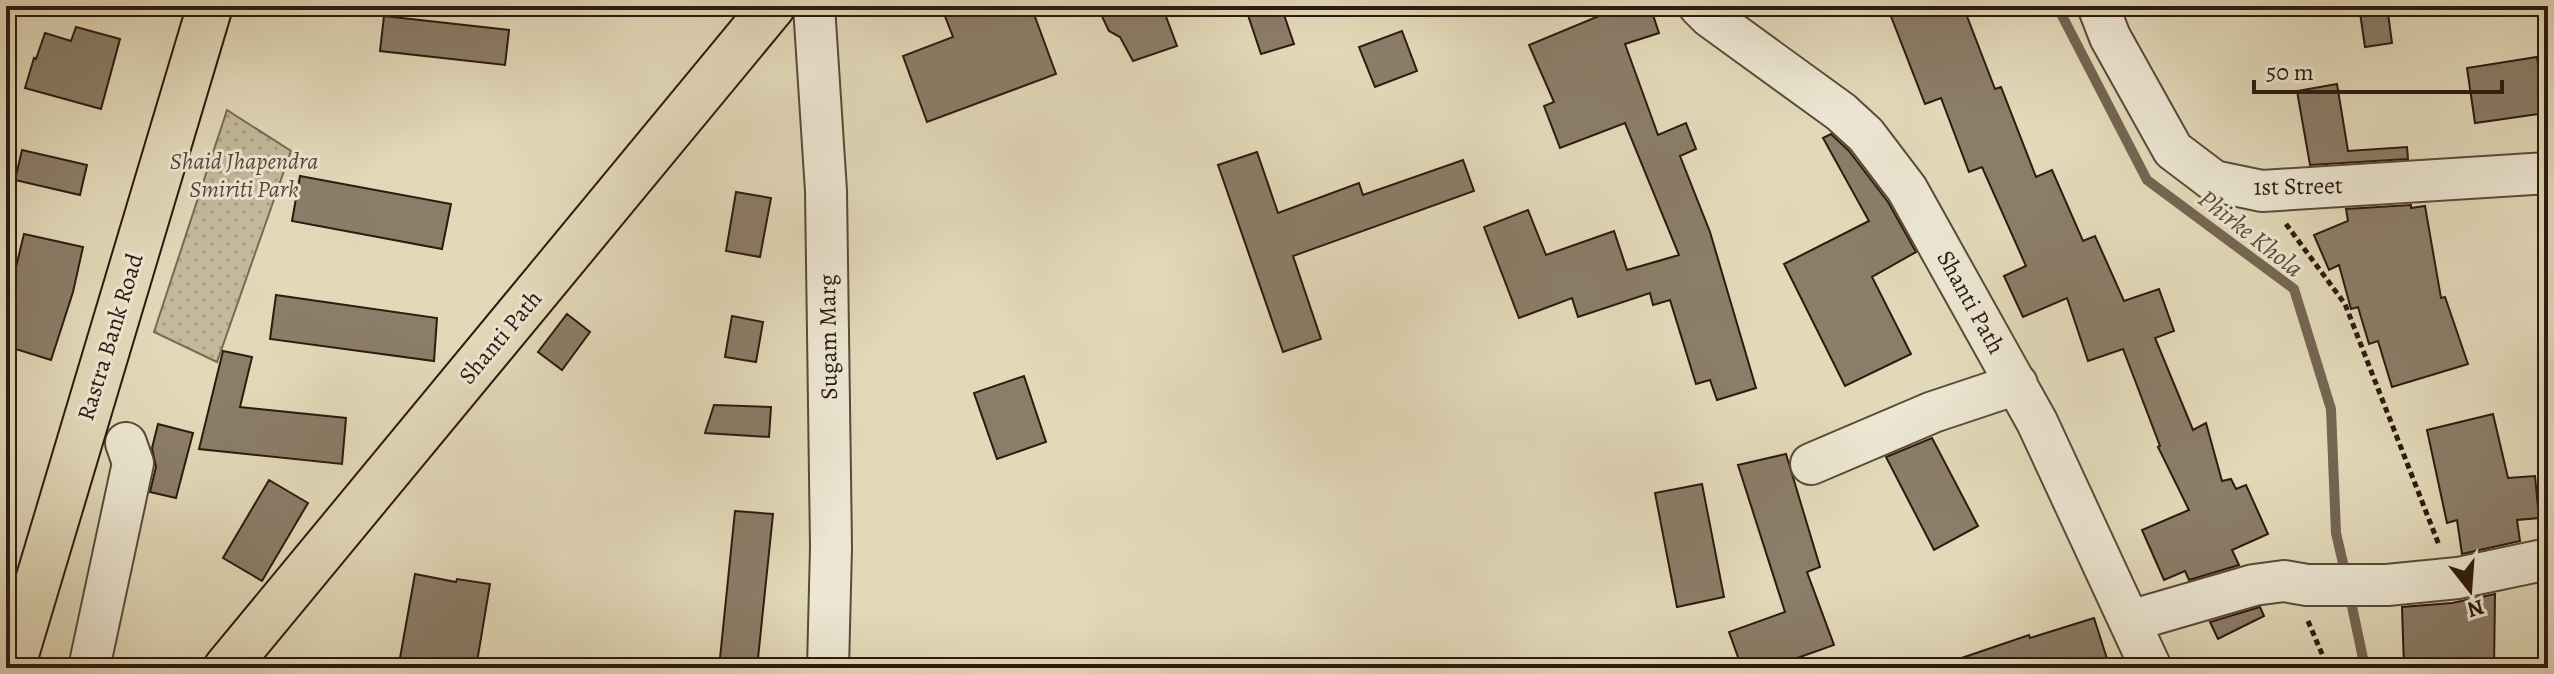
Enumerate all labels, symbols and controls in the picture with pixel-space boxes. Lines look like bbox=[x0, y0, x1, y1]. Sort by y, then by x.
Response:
scale bar bbox=[2254, 44, 2502, 94]
text: 50 m bbox=[2266, 56, 2314, 88]
park label: Shaid Jhapendra Smiriti Park bbox=[170, 145, 318, 205]
street label: 1st Street bbox=[2253, 169, 2343, 203]
water label: Phirke Khola bbox=[2191, 181, 2311, 286]
street label: Shanti Path bbox=[1929, 244, 2013, 360]
street label: Rastra Bank Road bbox=[69, 249, 151, 424]
street label: Sugam Marg bbox=[811, 274, 845, 400]
street label: Shanti Path bbox=[451, 283, 549, 391]
north arrow bbox=[2430, 550, 2510, 630]
text: N bbox=[2464, 591, 2488, 625]

